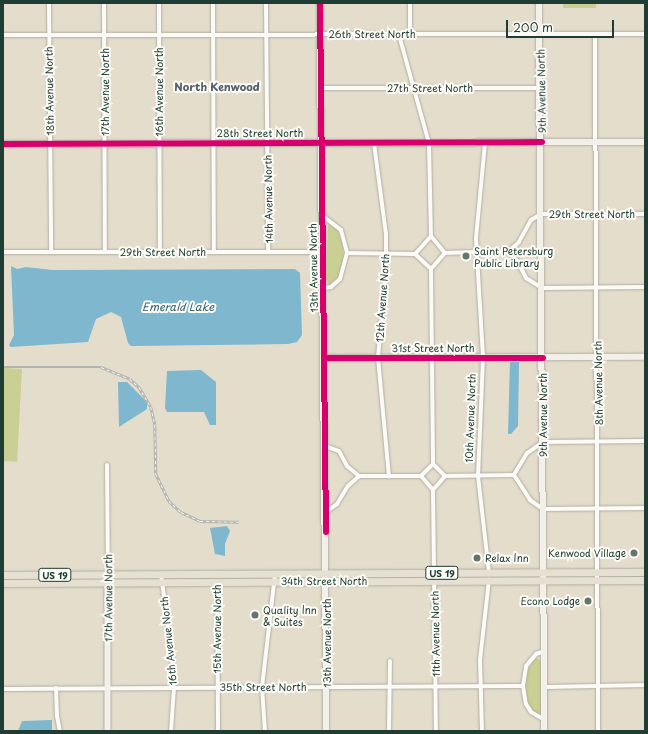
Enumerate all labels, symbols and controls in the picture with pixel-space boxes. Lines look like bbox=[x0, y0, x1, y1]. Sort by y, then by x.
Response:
scale bar bbox=[508, 12, 616, 38]
text: 200 m bbox=[513, 18, 553, 36]
street label: 26th Street North bbox=[328, 28, 416, 40]
street label: 18th Avenue North bbox=[42, 46, 56, 136]
street label: 16th Avenue North bbox=[153, 47, 165, 137]
street label: 17th Avenue North bbox=[99, 48, 111, 136]
street label: 9th Avenue North bbox=[534, 49, 548, 133]
district label: North Kenwood bbox=[174, 80, 260, 94]
street label: 27th Street North bbox=[387, 82, 473, 94]
street label: 28th Street North bbox=[216, 127, 304, 139]
street label: 14th Avenue North bbox=[261, 154, 275, 244]
street label: 29th Street North bbox=[549, 208, 635, 220]
street label: 13th Avenue North bbox=[306, 223, 320, 313]
place label: Saint Petersburg Public Library bbox=[474, 244, 553, 268]
street label: 29th Street North bbox=[120, 246, 206, 258]
marker: Saint Petersburg Public Library bbox=[461, 251, 471, 261]
street label: 12th Avenue North bbox=[373, 253, 391, 343]
water label: Emerald Lake bbox=[142, 300, 214, 314]
street label: 8th Avenue North bbox=[591, 340, 605, 426]
street label: 31st Street North bbox=[391, 342, 475, 354]
street label: 10th Avenue North bbox=[462, 373, 478, 463]
street label: 9th Avenue North bbox=[537, 373, 549, 457]
place label: Kenwood Village bbox=[548, 547, 626, 559]
marker: Kenwood Village bbox=[629, 548, 639, 558]
place label: Relax Inn bbox=[485, 552, 529, 564]
marker: Relax Inn bbox=[472, 553, 482, 563]
street label: 17th Avenue North bbox=[102, 554, 114, 642]
road number: US 19 bbox=[425, 566, 459, 580]
road number: US 19 bbox=[38, 568, 72, 582]
street label: 34th Street North bbox=[280, 575, 368, 587]
street label: 15th Avenue North bbox=[211, 584, 223, 674]
street label: 11th Avenue North bbox=[428, 590, 442, 678]
place label: Econo Lodge bbox=[521, 595, 580, 607]
street label: 16th Avenue North bbox=[157, 596, 179, 686]
marker: Econo Lodge bbox=[583, 596, 593, 606]
street label: 13th Avenue North bbox=[321, 598, 333, 688]
place label: Quality Inn & Suites bbox=[263, 603, 317, 626]
marker: Quality Inn & Suites bbox=[250, 610, 260, 620]
street label: 35th Street North bbox=[220, 681, 306, 693]

